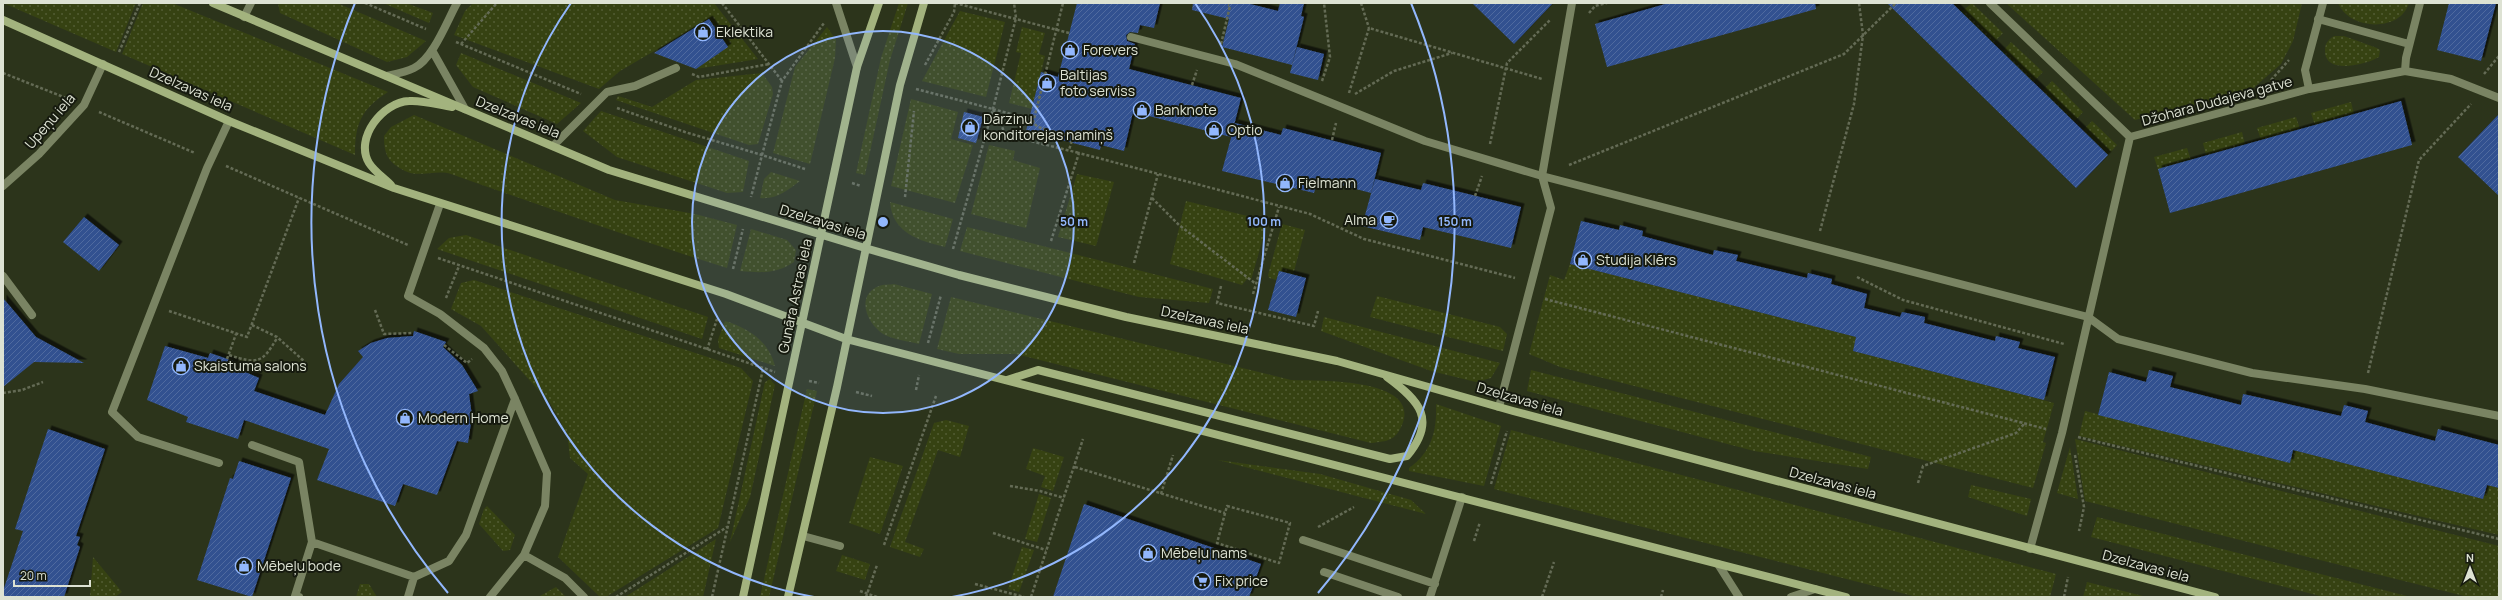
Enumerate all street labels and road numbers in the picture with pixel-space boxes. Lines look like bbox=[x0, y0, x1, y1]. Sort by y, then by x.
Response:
street label: Dzelzavas iela bbox=[147, 62, 236, 115]
street label: Džohara Dudajeva gatve bbox=[2139, 71, 2294, 130]
street label: Upeņu iela bbox=[20, 89, 80, 153]
street label: Dzelzavas iela bbox=[473, 91, 563, 142]
street label: Dzelzavas iela bbox=[778, 199, 869, 244]
street label: Gunāra Astras iela bbox=[773, 237, 816, 355]
street label: Dzelzavas iela bbox=[1159, 301, 1251, 338]
street label: Dzelzavas iela bbox=[1475, 377, 1566, 420]
street label: Dzelzavas iela bbox=[1788, 462, 1879, 503]
street label: Dzelzavas iela bbox=[2101, 545, 2192, 586]

